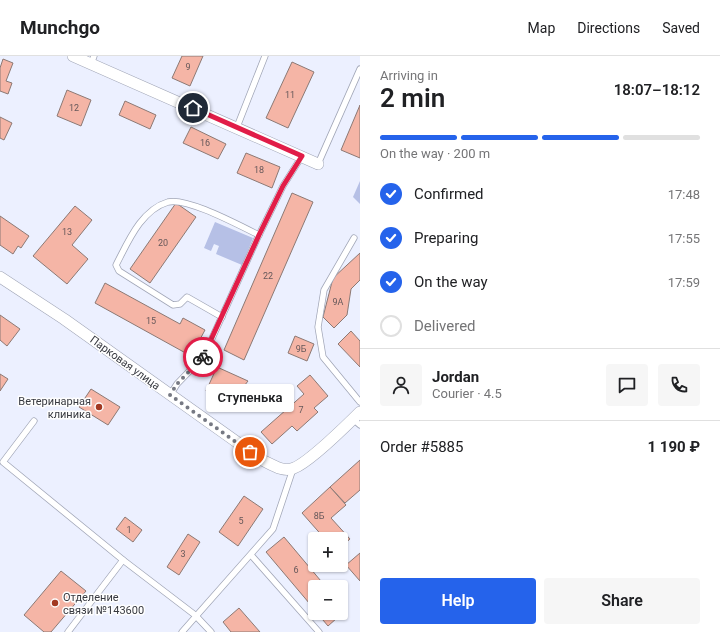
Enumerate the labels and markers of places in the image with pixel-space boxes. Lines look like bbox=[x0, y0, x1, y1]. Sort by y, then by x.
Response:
pin bbox=[176, 91, 210, 125]
callout: Ступенька bbox=[206, 384, 294, 412]
place label: Ветеринарная клиника bbox=[18, 395, 91, 421]
marker: Ветеринарная клиника bbox=[94, 402, 104, 412]
pin bbox=[233, 435, 267, 469]
place label: Отделение связи №143600 bbox=[63, 591, 144, 617]
marker: Отделение связи №143600 bbox=[50, 598, 60, 608]

